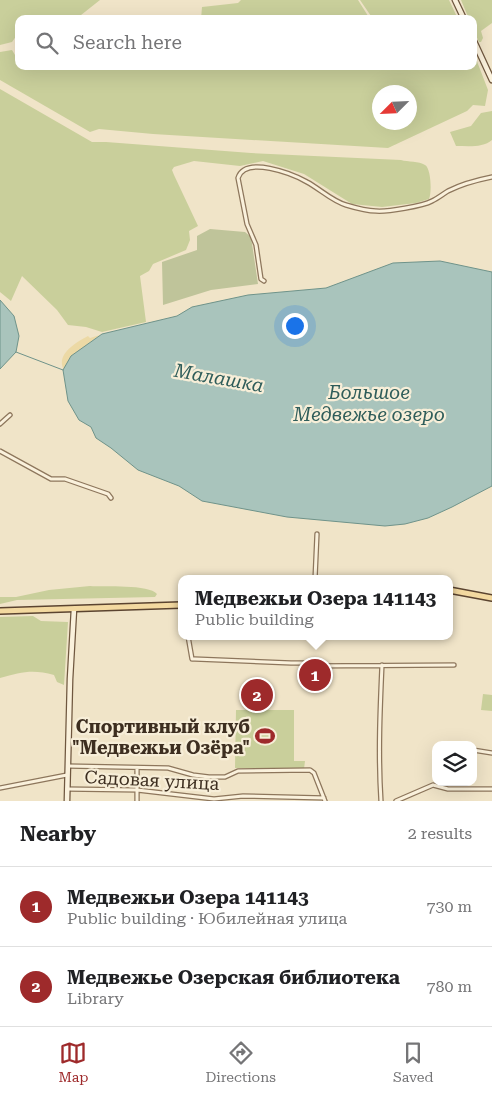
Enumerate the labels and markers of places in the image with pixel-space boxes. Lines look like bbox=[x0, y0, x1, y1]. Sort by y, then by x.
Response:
pin: 1 bbox=[299, 656, 331, 694]
pin: 2 bbox=[241, 676, 273, 714]
place label: Спортивный клуб "Медвежьи Озёра" bbox=[72, 716, 250, 758]
sports icon: Спортивный клуб "Медвежьи Озёра" bbox=[254, 725, 276, 747]

